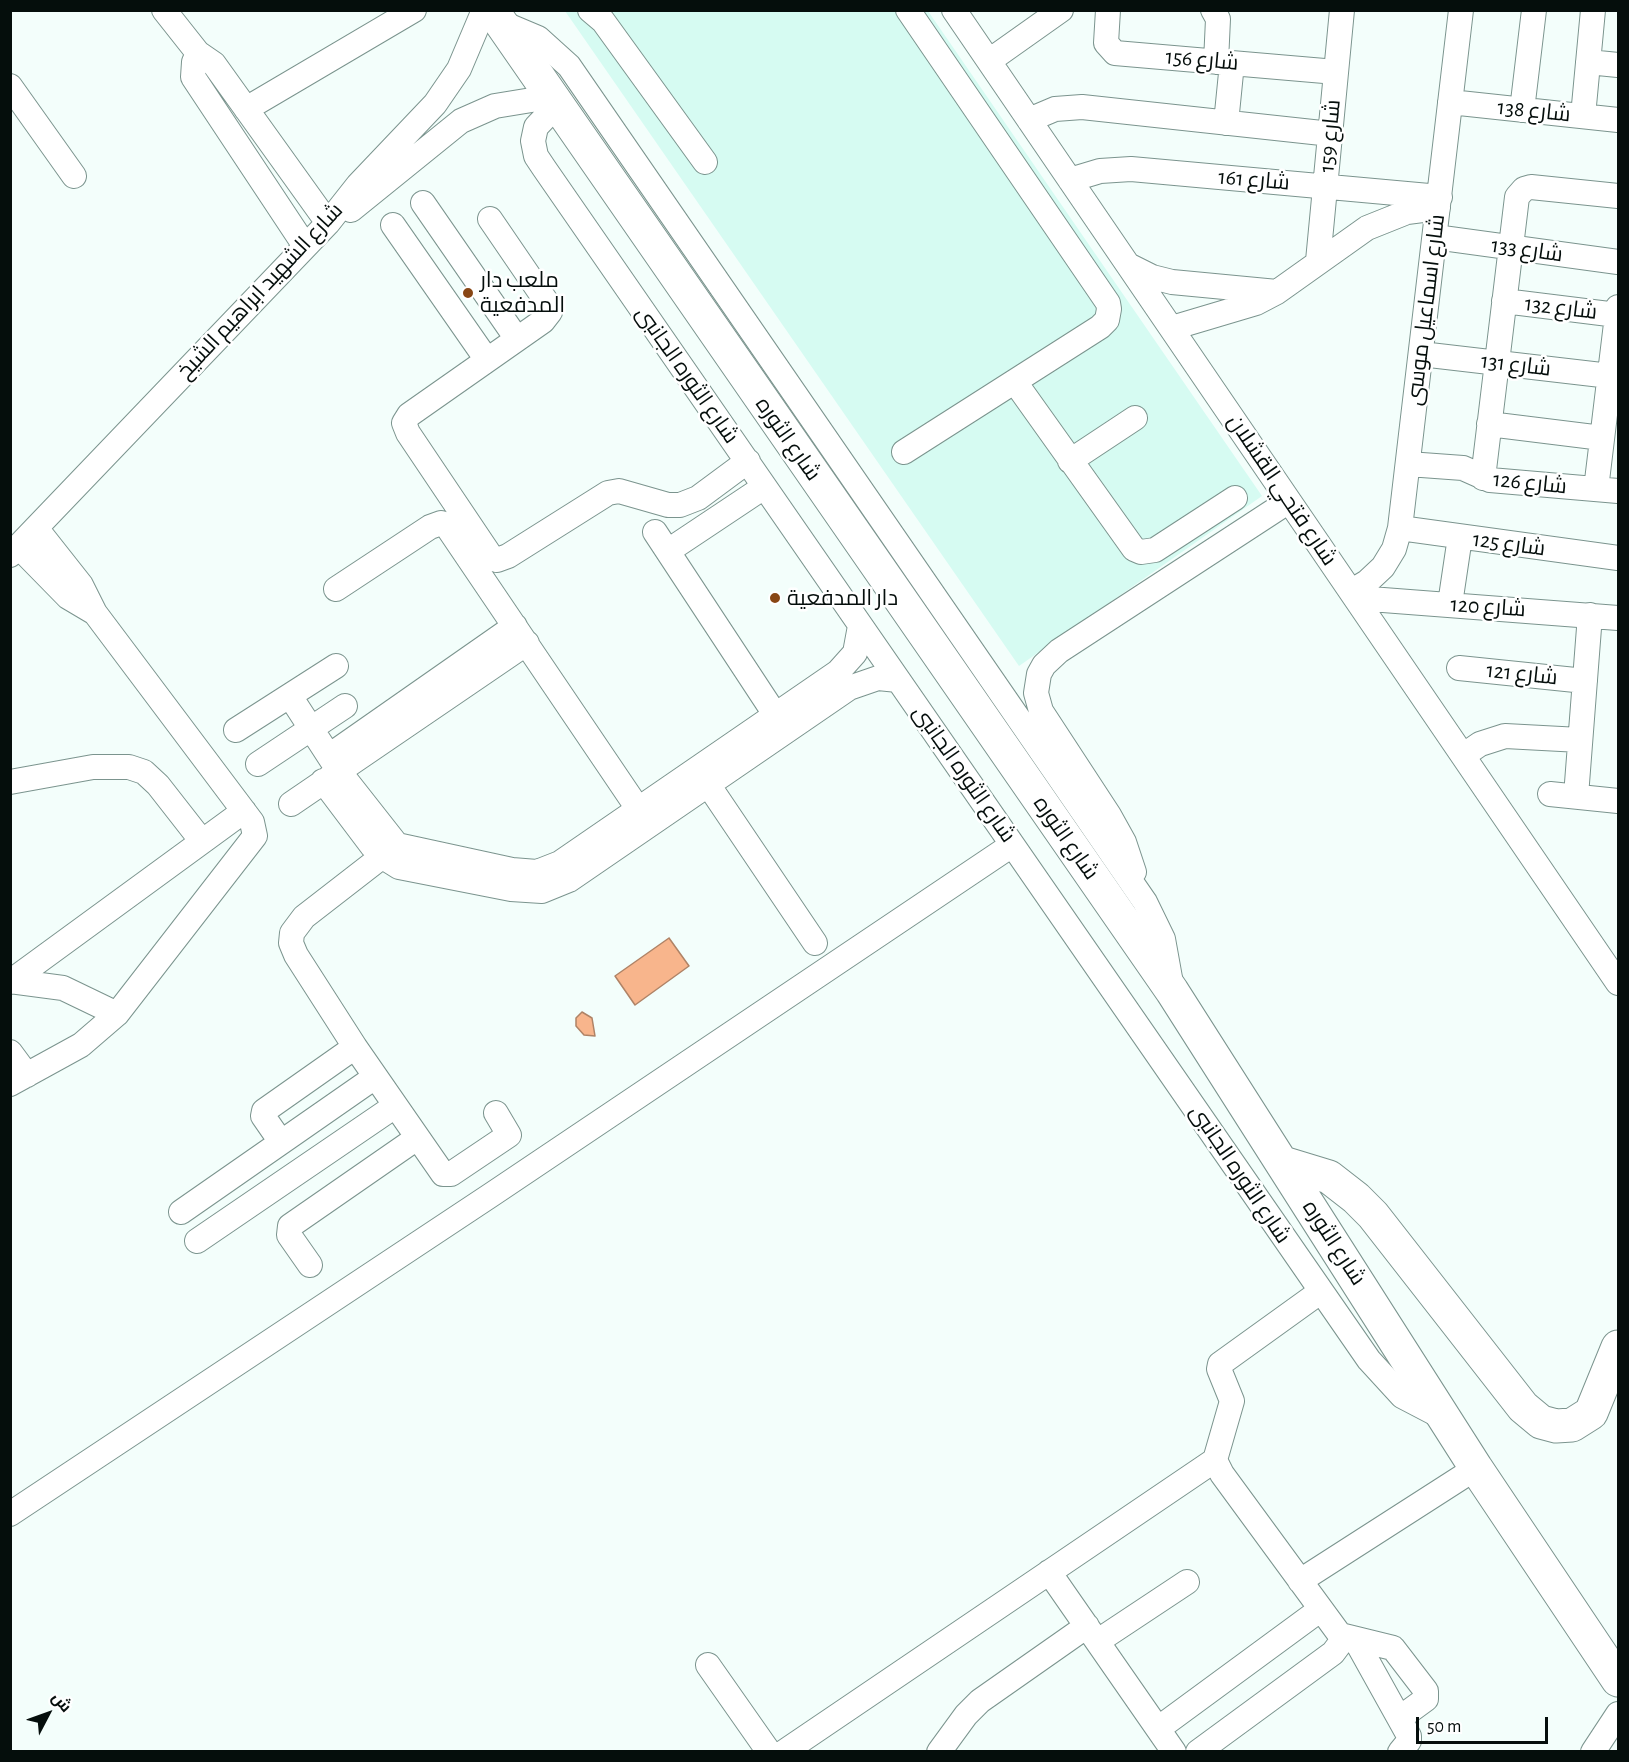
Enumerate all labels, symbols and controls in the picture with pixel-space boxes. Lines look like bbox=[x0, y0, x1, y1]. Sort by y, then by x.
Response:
street label: شارع 156 bbox=[1164, 44, 1240, 76]
street label: شارع 138 bbox=[1496, 94, 1572, 128]
street label: شارع 159 bbox=[1314, 98, 1346, 174]
street label: شارع 161 bbox=[1217, 164, 1291, 196]
street label: شارع الشهيد ابراهيم الشيخ bbox=[172, 197, 348, 385]
street label: شارع اسماعيل موسى bbox=[1401, 213, 1451, 407]
street label: شارع 133 bbox=[1490, 232, 1564, 268]
place label: ملعب دار المدفعية bbox=[480, 267, 565, 318]
marker: ملعب دار المدفعية bbox=[461, 286, 475, 300]
street label: شارع 132 bbox=[1523, 290, 1599, 326]
street label: شارع الثوره الجانبى bbox=[630, 301, 744, 449]
street label: شارع 131 bbox=[1479, 348, 1553, 382]
street label: شارع الثوره bbox=[750, 392, 826, 486]
street label: شارع فتحي القشلان bbox=[1222, 409, 1342, 571]
street label: شارع 126 bbox=[1492, 466, 1568, 500]
street label: شارع 125 bbox=[1471, 526, 1547, 562]
place label: دار المدفعية bbox=[787, 585, 898, 611]
marker: دار المدفعية bbox=[768, 591, 782, 605]
street label: شارع 120 bbox=[1449, 591, 1527, 623]
street label: شارع 121 bbox=[1485, 657, 1559, 691]
street label: شارع الثوره الجانبى bbox=[907, 700, 1021, 848]
street label: شارع الثوره bbox=[1028, 791, 1104, 885]
street label: شارع الثوره الجانبى bbox=[1184, 1100, 1296, 1248]
street label: شارع الثوره bbox=[1297, 1196, 1371, 1290]
north arrow bbox=[18, 1684, 78, 1744]
text: ش bbox=[49, 1689, 74, 1715]
scale bar bbox=[1419, 1705, 1551, 1743]
text: 50 m bbox=[1427, 1718, 1461, 1736]

